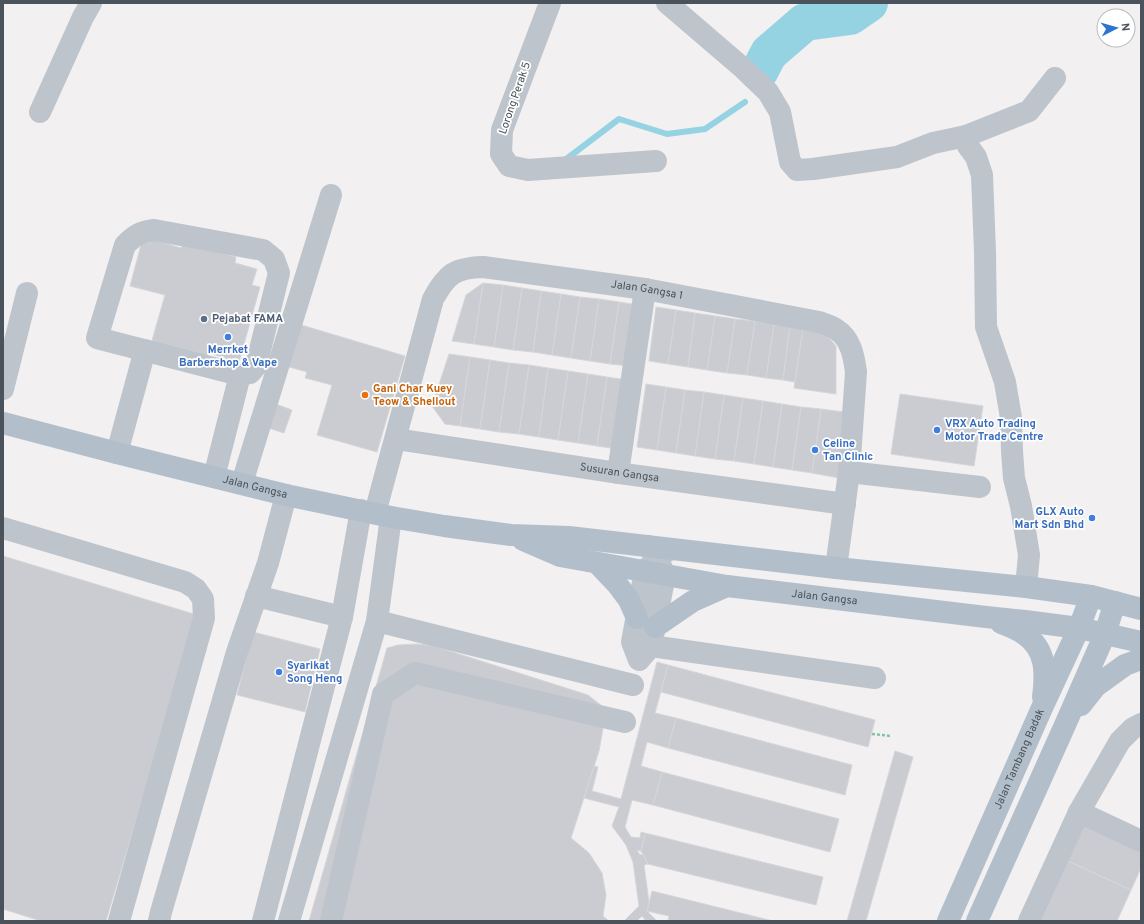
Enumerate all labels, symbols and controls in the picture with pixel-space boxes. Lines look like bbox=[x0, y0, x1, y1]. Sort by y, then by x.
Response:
north arrow bbox=[1096, 8, 1136, 48]
text: N bbox=[1118, 22, 1132, 32]
street label: Lorong Perak 5 bbox=[496, 60, 534, 136]
street label: Jalan Gangsa 1 bbox=[610, 277, 684, 303]
place label: Pejabat FAMA bbox=[212, 312, 283, 326]
marker: Pejabat FAMA bbox=[199, 314, 209, 324]
marker: Merrket Barbershop & Vape bbox=[223, 332, 233, 342]
place label: Merrket Barbershop & Vape bbox=[179, 343, 277, 370]
place label: Gani Char Kuey Teow & Shellout bbox=[373, 382, 456, 409]
marker: Gani Char Kuey Teow & Shellout bbox=[360, 390, 370, 400]
place label: VRX Auto Trading Motor Trade Centre bbox=[945, 417, 1043, 444]
marker: VRX Auto Trading Motor Trade Centre bbox=[932, 425, 942, 435]
place label: Celine Tan Clinic bbox=[823, 437, 873, 464]
marker: Celine Tan Clinic bbox=[810, 445, 820, 455]
street label: Susuran Gangsa bbox=[579, 460, 660, 486]
street label: Jalan Gangsa bbox=[221, 472, 289, 502]
place label: GLX Auto Mart Sdn Bhd bbox=[1015, 505, 1084, 532]
marker: GLX Auto Mart Sdn Bhd bbox=[1087, 513, 1097, 523]
street label: Jalan Gangsa bbox=[791, 587, 858, 609]
place label: Syarikat Song Heng bbox=[287, 659, 342, 686]
marker: Syarikat Song Heng bbox=[274, 667, 284, 677]
street label: Jalan Tambang Badak bbox=[991, 706, 1048, 812]

